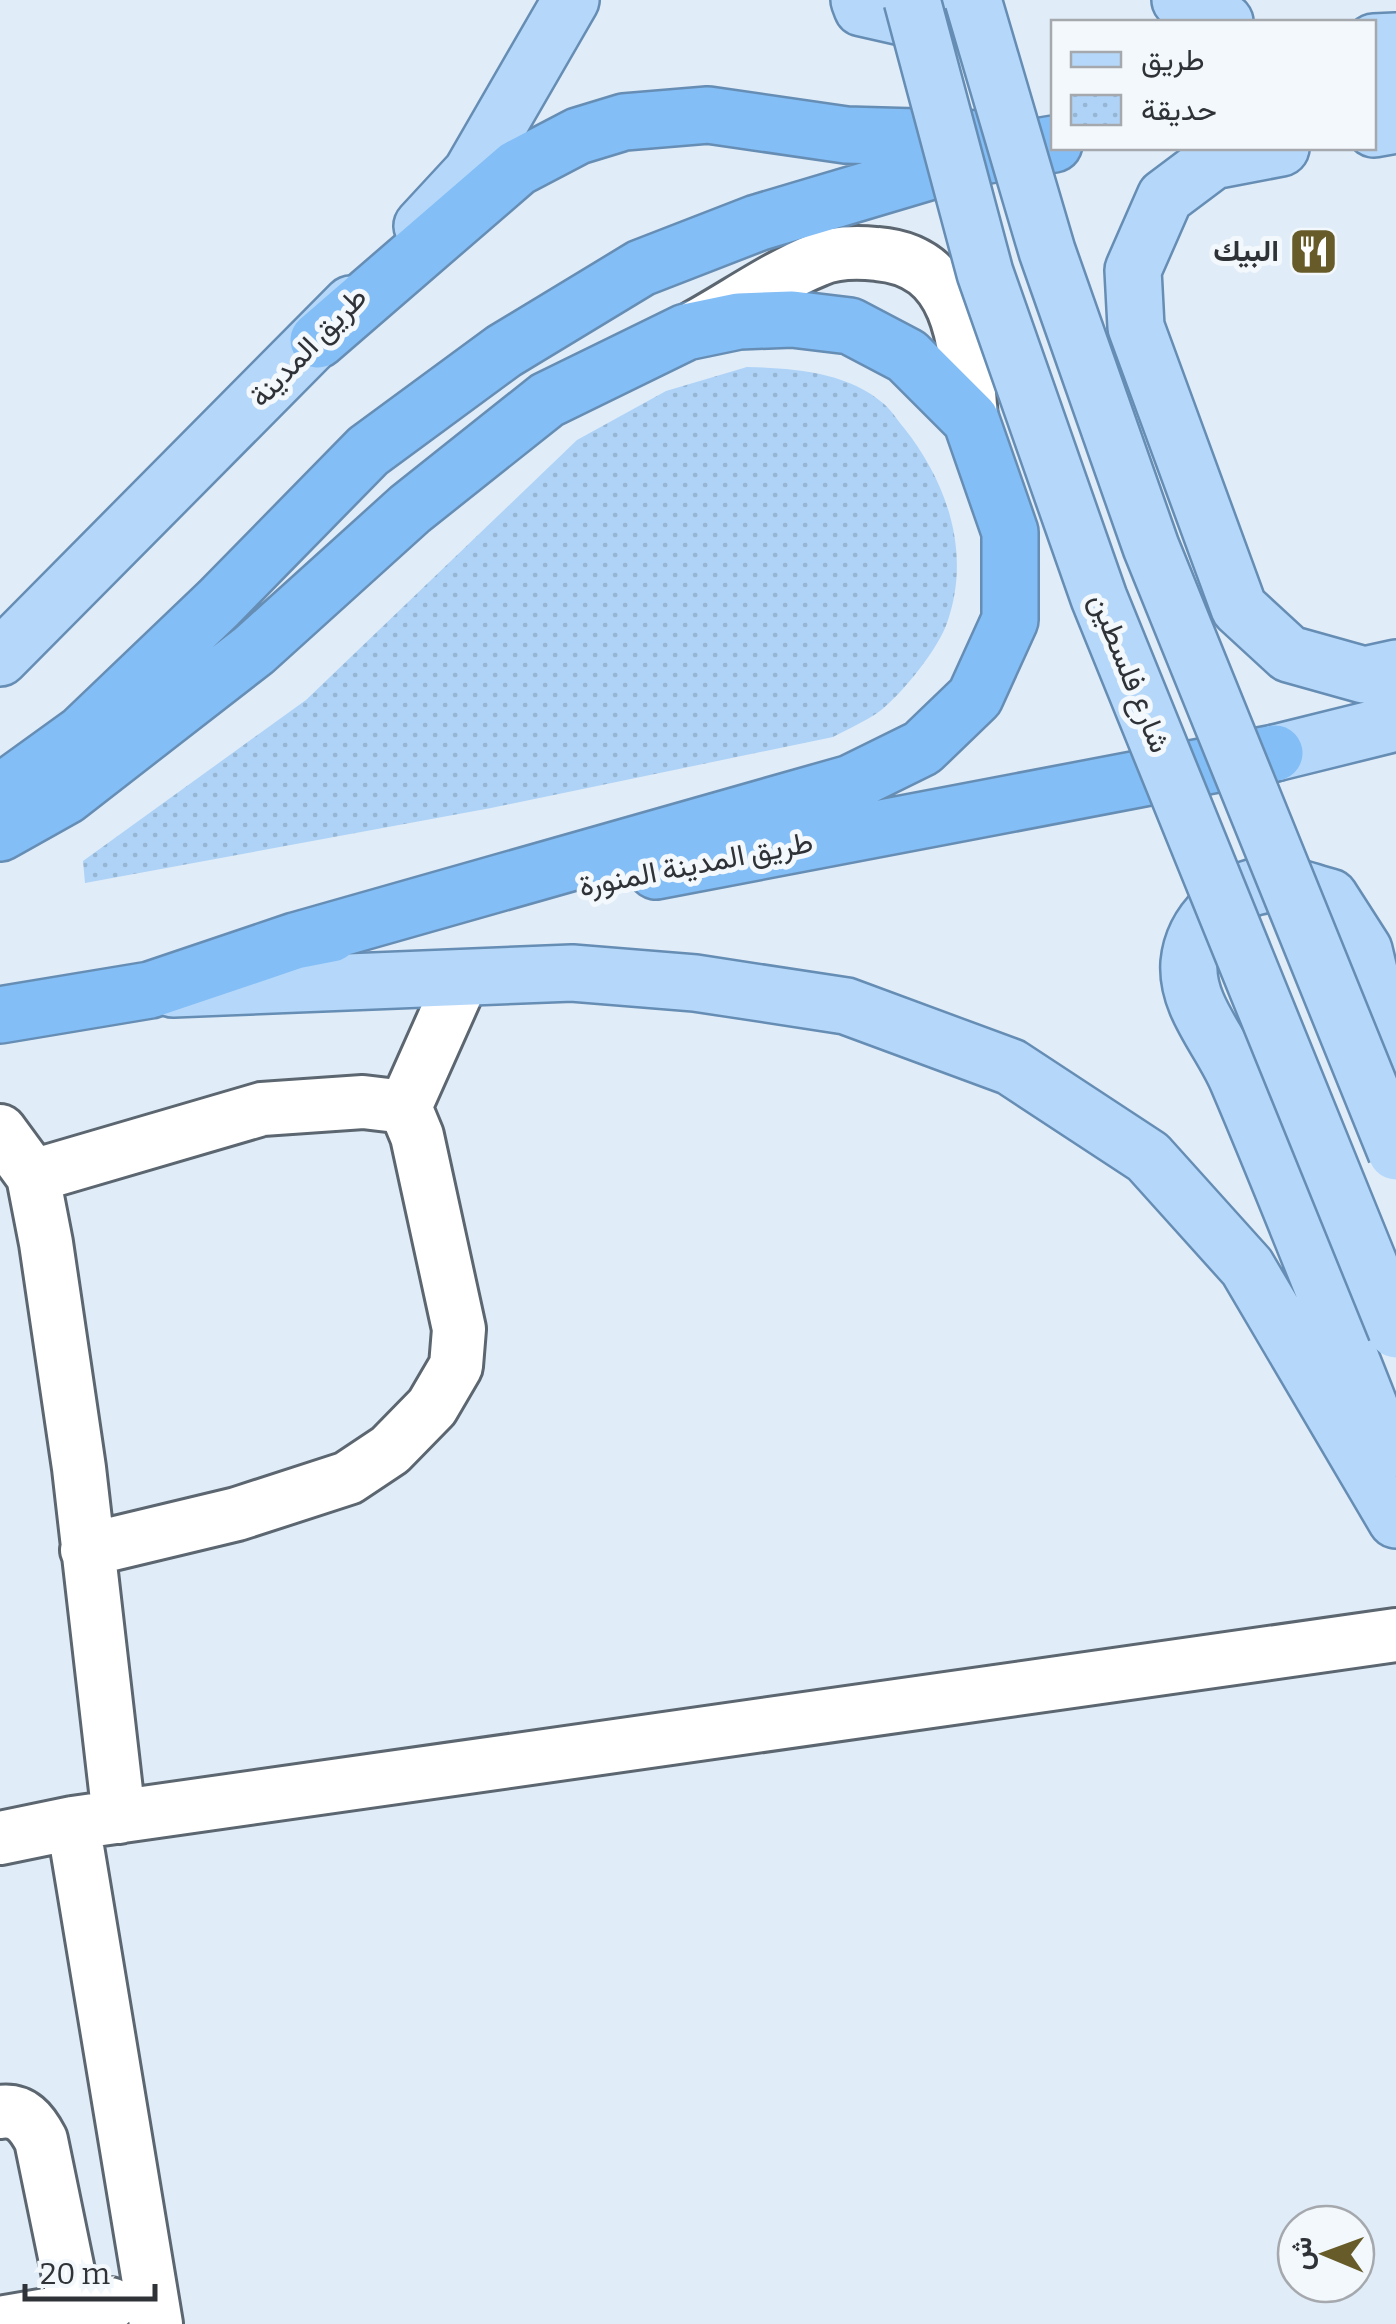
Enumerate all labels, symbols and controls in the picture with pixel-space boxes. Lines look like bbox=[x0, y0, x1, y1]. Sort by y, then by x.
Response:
legend bbox=[1051, 20, 1376, 150]
text: طريق bbox=[1141, 42, 1205, 78]
text: حديقة bbox=[1141, 92, 1217, 128]
restaurant icon: البيك bbox=[1288, 225, 1340, 277]
place label: البيك bbox=[1213, 233, 1279, 269]
street label: طريق المدينة bbox=[242, 279, 374, 415]
street label: شارع فلسطين bbox=[1080, 588, 1178, 759]
street label: طريق المدينة المنورة bbox=[576, 824, 816, 904]
north arrow bbox=[1276, 2204, 1376, 2304]
text: ش bbox=[1285, 2236, 1318, 2271]
scale bar bbox=[25, 2239, 155, 2301]
text: 20 m bbox=[40, 2256, 111, 2292]

